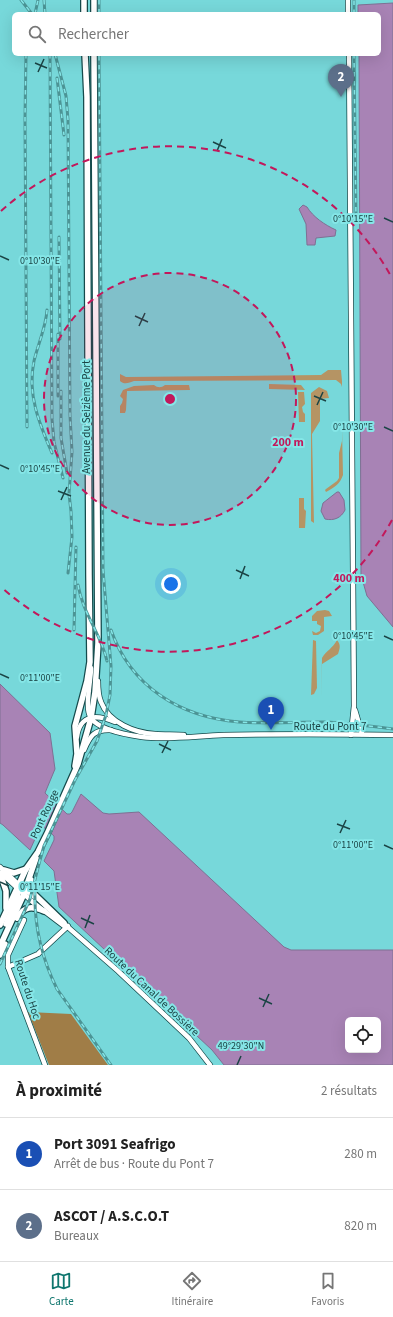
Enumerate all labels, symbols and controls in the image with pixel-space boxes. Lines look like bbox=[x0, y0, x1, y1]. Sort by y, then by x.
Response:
search box bbox=[12, 12, 381, 56]
icon: search bbox=[26, 23, 48, 45]
text: Rechercher bbox=[58, 24, 129, 45]
pin: 2 bbox=[328, 64, 354, 97]
text: 0°10'15"E bbox=[333, 212, 373, 226]
text: 0°10'30"E bbox=[20, 254, 60, 268]
street label: Avenue du Seizième Port bbox=[79, 360, 94, 474]
centre of rings bbox=[163, 392, 177, 406]
text: 0°10'30"E bbox=[333, 420, 373, 434]
text: 200 m bbox=[272, 434, 304, 451]
text: 0°10'45"E bbox=[20, 462, 60, 476]
text: 400 m bbox=[333, 570, 365, 587]
your location bbox=[161, 574, 181, 594]
text: 0°10'45"E bbox=[333, 629, 373, 643]
text: 0°11'00"E bbox=[20, 671, 60, 685]
pin: 1 bbox=[258, 697, 284, 730]
street label: Route du Pont 7 bbox=[294, 719, 366, 734]
street label: Pont Rouge bbox=[26, 787, 63, 841]
text: 0°11'00"E bbox=[333, 838, 373, 852]
text: 0°11'15"E bbox=[20, 880, 60, 894]
street label: Route du Canal de Bossière bbox=[101, 943, 203, 1040]
street label: Route du Hoc bbox=[11, 957, 44, 1021]
map controls bbox=[345, 1017, 381, 1053]
button: locate bbox=[345, 1017, 381, 1053]
text: 49°29'30"N bbox=[218, 1039, 264, 1053]
text: À proximité bbox=[16, 1079, 102, 1103]
text: 2 résultats bbox=[321, 1082, 377, 1100]
text: Port 3091 Seafrigo bbox=[54, 1134, 175, 1155]
text: 1 bbox=[26, 1145, 32, 1163]
text: 280 m bbox=[344, 1145, 377, 1163]
text: Arrêt de bus · Route du Pont 7 bbox=[54, 1155, 214, 1173]
text: ASCOT / A.S.C.O.T bbox=[54, 1206, 169, 1227]
text: 2 bbox=[26, 1217, 32, 1235]
text: 820 m bbox=[344, 1217, 377, 1235]
text: Bureaux bbox=[54, 1227, 99, 1245]
tab: Carte bbox=[49, 1270, 74, 1309]
tab: Itinéraire bbox=[172, 1270, 213, 1309]
tab: Favoris bbox=[311, 1270, 344, 1309]

